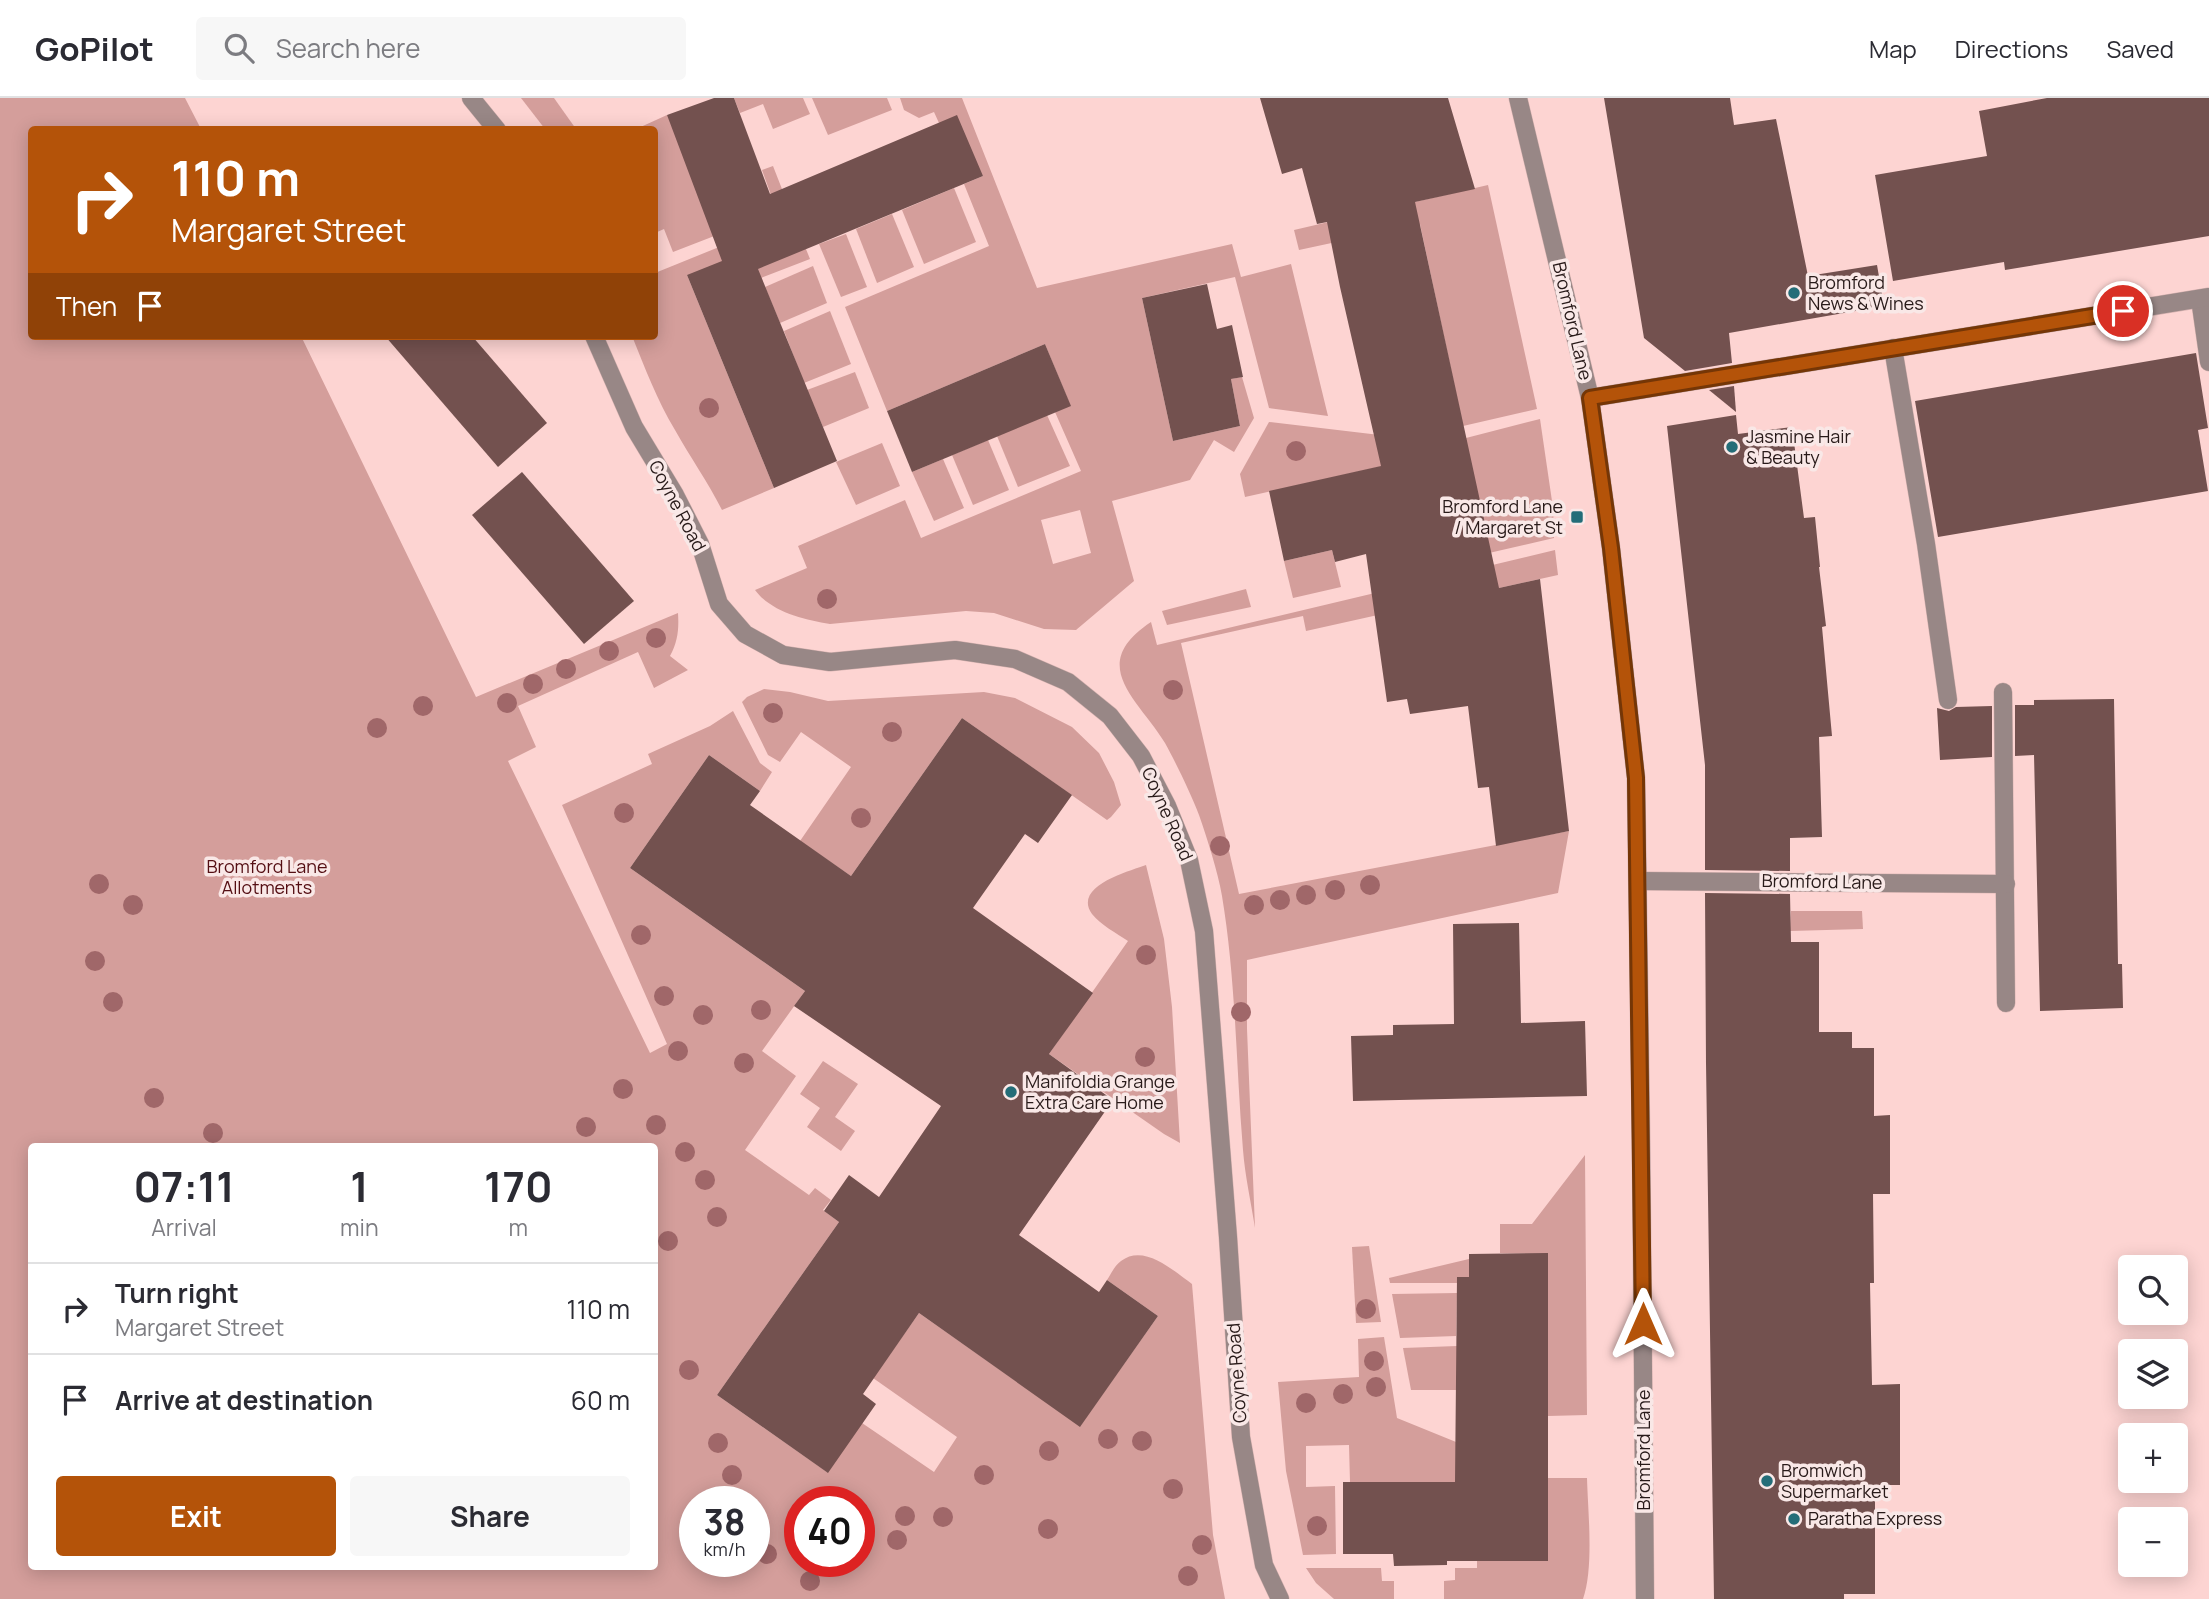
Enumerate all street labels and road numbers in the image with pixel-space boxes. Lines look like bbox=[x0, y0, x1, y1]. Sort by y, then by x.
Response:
street label: Bromford Lane bbox=[1548, 259, 1598, 382]
street label: Coyne Road bbox=[644, 456, 712, 555]
street label: Coyne Road bbox=[1137, 763, 1199, 864]
street label: Bromford Lane bbox=[1761, 868, 1883, 894]
street label: Coyne Road bbox=[1221, 1322, 1251, 1424]
street label: Bromford Lane bbox=[1631, 1390, 1655, 1510]

